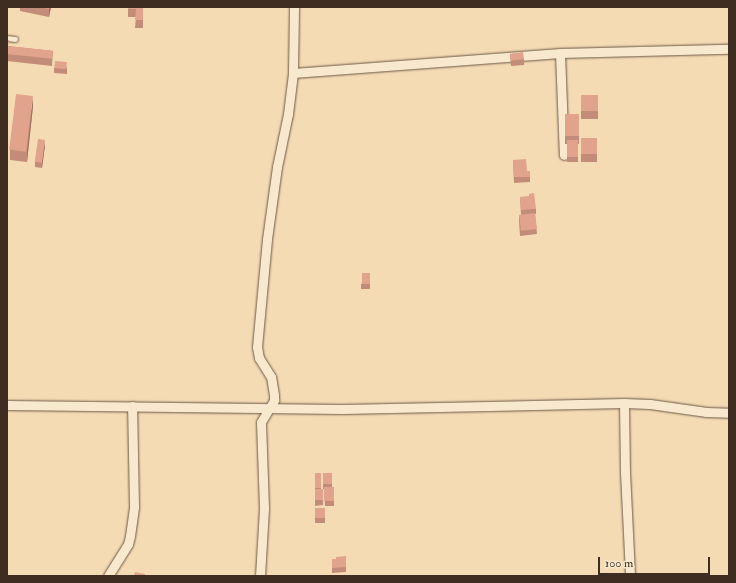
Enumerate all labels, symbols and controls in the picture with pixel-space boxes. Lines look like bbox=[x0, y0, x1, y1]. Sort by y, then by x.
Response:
scale bar bbox=[600, 549, 712, 575]
text: 100 m bbox=[605, 556, 633, 571]

